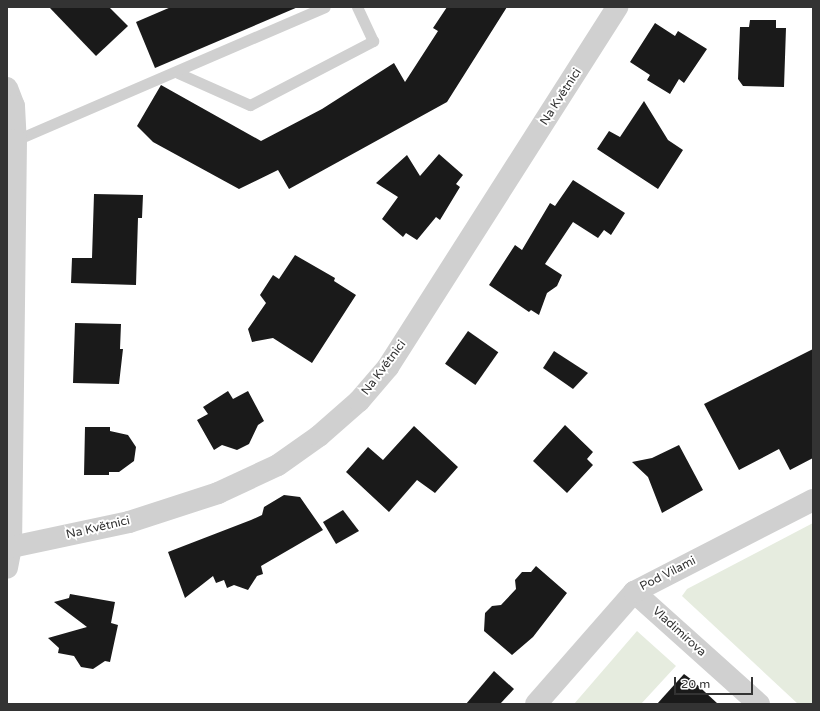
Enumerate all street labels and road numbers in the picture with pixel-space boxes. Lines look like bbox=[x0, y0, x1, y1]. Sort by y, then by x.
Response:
street label: Na Květnici bbox=[537, 66, 585, 128]
street label: Na Květnici bbox=[359, 338, 409, 398]
street label: Na Květnici bbox=[65, 514, 131, 542]
street label: Pod Vilami bbox=[638, 554, 698, 594]
street label: Vladimírova bbox=[649, 604, 709, 660]

